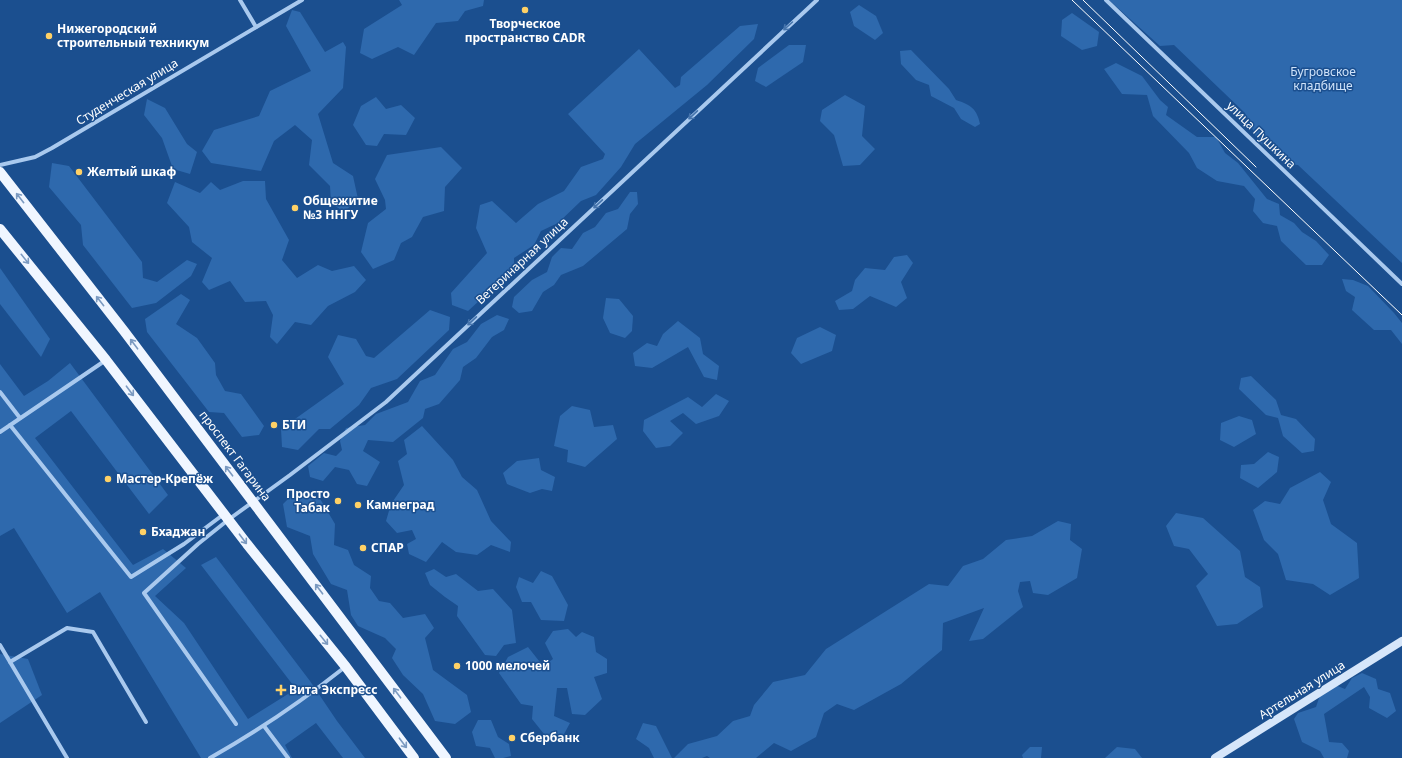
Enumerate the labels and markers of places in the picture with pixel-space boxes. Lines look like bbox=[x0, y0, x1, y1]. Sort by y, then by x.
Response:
marker: Творческое пространство CADR bbox=[520, 5, 530, 15]
place label: Творческое пространство CADR bbox=[465, 15, 585, 46]
place label: Нижегородский строительный техникум bbox=[57, 20, 209, 51]
marker: Нижегородский строительный техникум bbox=[44, 31, 54, 41]
place label: Желтый шкаф bbox=[87, 163, 176, 180]
marker: Желтый шкаф bbox=[74, 167, 84, 177]
place label: Общежитие №3 ННГУ bbox=[303, 192, 378, 223]
marker: Общежитие №3 ННГУ bbox=[290, 203, 300, 213]
place label: БТИ bbox=[282, 416, 306, 433]
marker: БТИ bbox=[269, 420, 279, 430]
place label: Мастер-Крепёж bbox=[116, 470, 214, 487]
marker: Мастер-Крепёж bbox=[103, 474, 113, 484]
place label: Просто Табак bbox=[286, 485, 331, 516]
marker: Просто Табак bbox=[333, 496, 343, 506]
place label: Камнеград bbox=[366, 496, 435, 513]
marker: Камнеград bbox=[353, 500, 363, 510]
place label: Бхаджан bbox=[151, 523, 205, 540]
marker: Бхаджан bbox=[138, 527, 148, 537]
place label: СПАР bbox=[371, 539, 404, 556]
marker: СПАР bbox=[358, 543, 368, 553]
place label: 1000 мелочей bbox=[465, 657, 550, 674]
marker: 1000 мелочей bbox=[452, 661, 462, 671]
place label: Вита Экспресс bbox=[289, 681, 378, 698]
marker: Вита Экспресс bbox=[276, 685, 286, 695]
place label: Сбербанк bbox=[520, 729, 580, 746]
marker: Сбербанк bbox=[507, 733, 517, 743]

